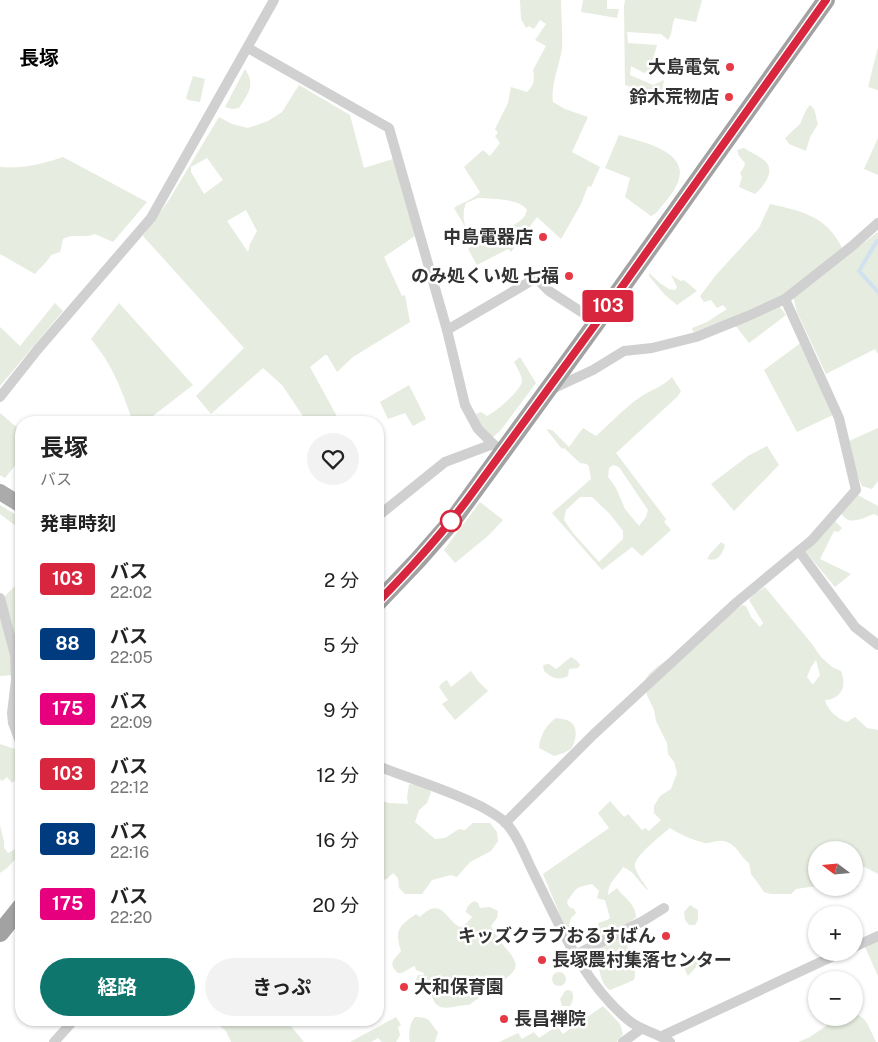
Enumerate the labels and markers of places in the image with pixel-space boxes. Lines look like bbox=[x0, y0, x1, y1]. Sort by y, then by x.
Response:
place label: 大島電気 bbox=[648, 56, 720, 77]
marker: 大島電気 bbox=[724, 61, 736, 73]
place label: 鈴木荒物店 bbox=[629, 86, 719, 107]
marker: 鈴木荒物店 bbox=[723, 91, 735, 103]
place label: 中島電器店 bbox=[443, 226, 533, 247]
marker: 中島電器店 bbox=[537, 231, 549, 243]
place label: のみ処くい処 七福 bbox=[411, 265, 559, 286]
marker: のみ処くい処 七福 bbox=[563, 270, 575, 282]
unlabelled marker bbox=[440, 510, 462, 532]
place label: キッズクラブおるすばん bbox=[458, 925, 656, 946]
marker: キッズクラブおるすばん bbox=[660, 930, 672, 942]
place label: 長塚農村集落センター bbox=[552, 949, 732, 970]
marker: 長塚農村集落センター bbox=[536, 954, 548, 966]
place label: 大和保育園 bbox=[414, 976, 504, 997]
marker: 大和保育園 bbox=[398, 981, 410, 993]
place label: 長昌禅院 bbox=[514, 1008, 586, 1029]
marker: 長昌禅院 bbox=[498, 1013, 510, 1025]

